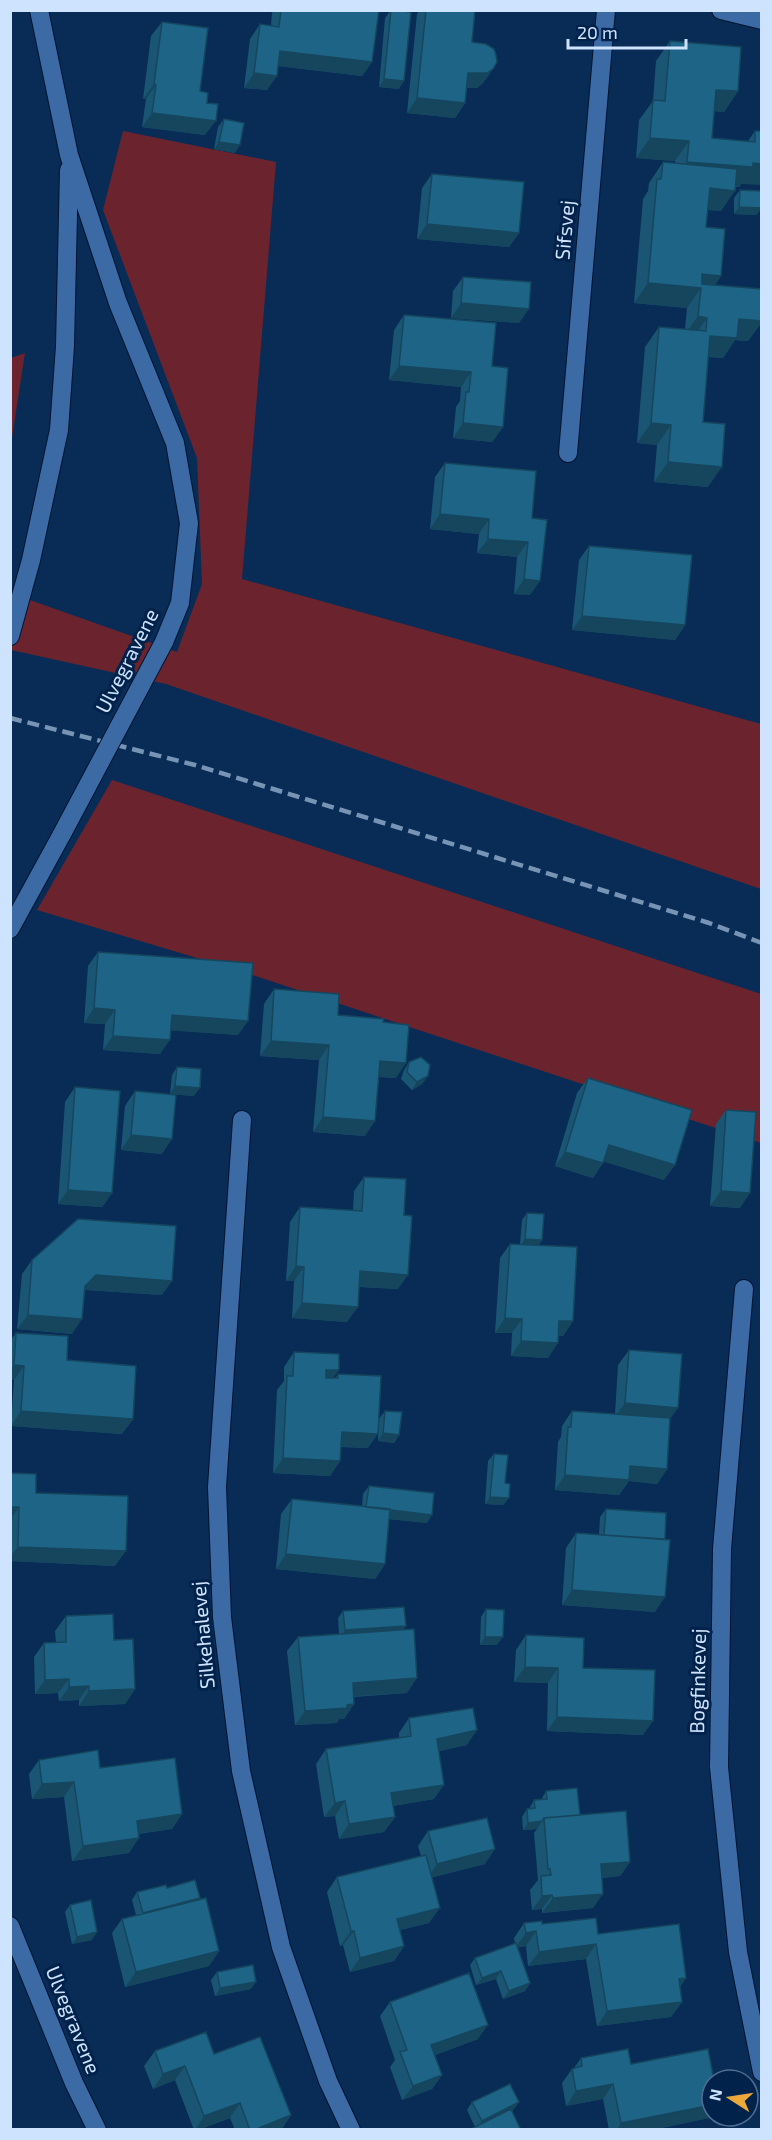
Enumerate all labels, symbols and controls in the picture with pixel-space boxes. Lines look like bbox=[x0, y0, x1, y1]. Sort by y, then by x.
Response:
scale bar bbox=[568, 12, 686, 50]
text: 20 m bbox=[577, 21, 618, 43]
street label: Sifsvej bbox=[549, 199, 579, 261]
street label: Ulvegravene bbox=[90, 604, 163, 717]
street label: Silkehalevej bbox=[185, 1580, 219, 1690]
street label: Bogfinkevej bbox=[684, 1628, 710, 1734]
street label: Ulvegravene bbox=[41, 1962, 106, 2077]
north arrow bbox=[700, 2068, 760, 2128]
text: N bbox=[704, 2087, 725, 2102]

